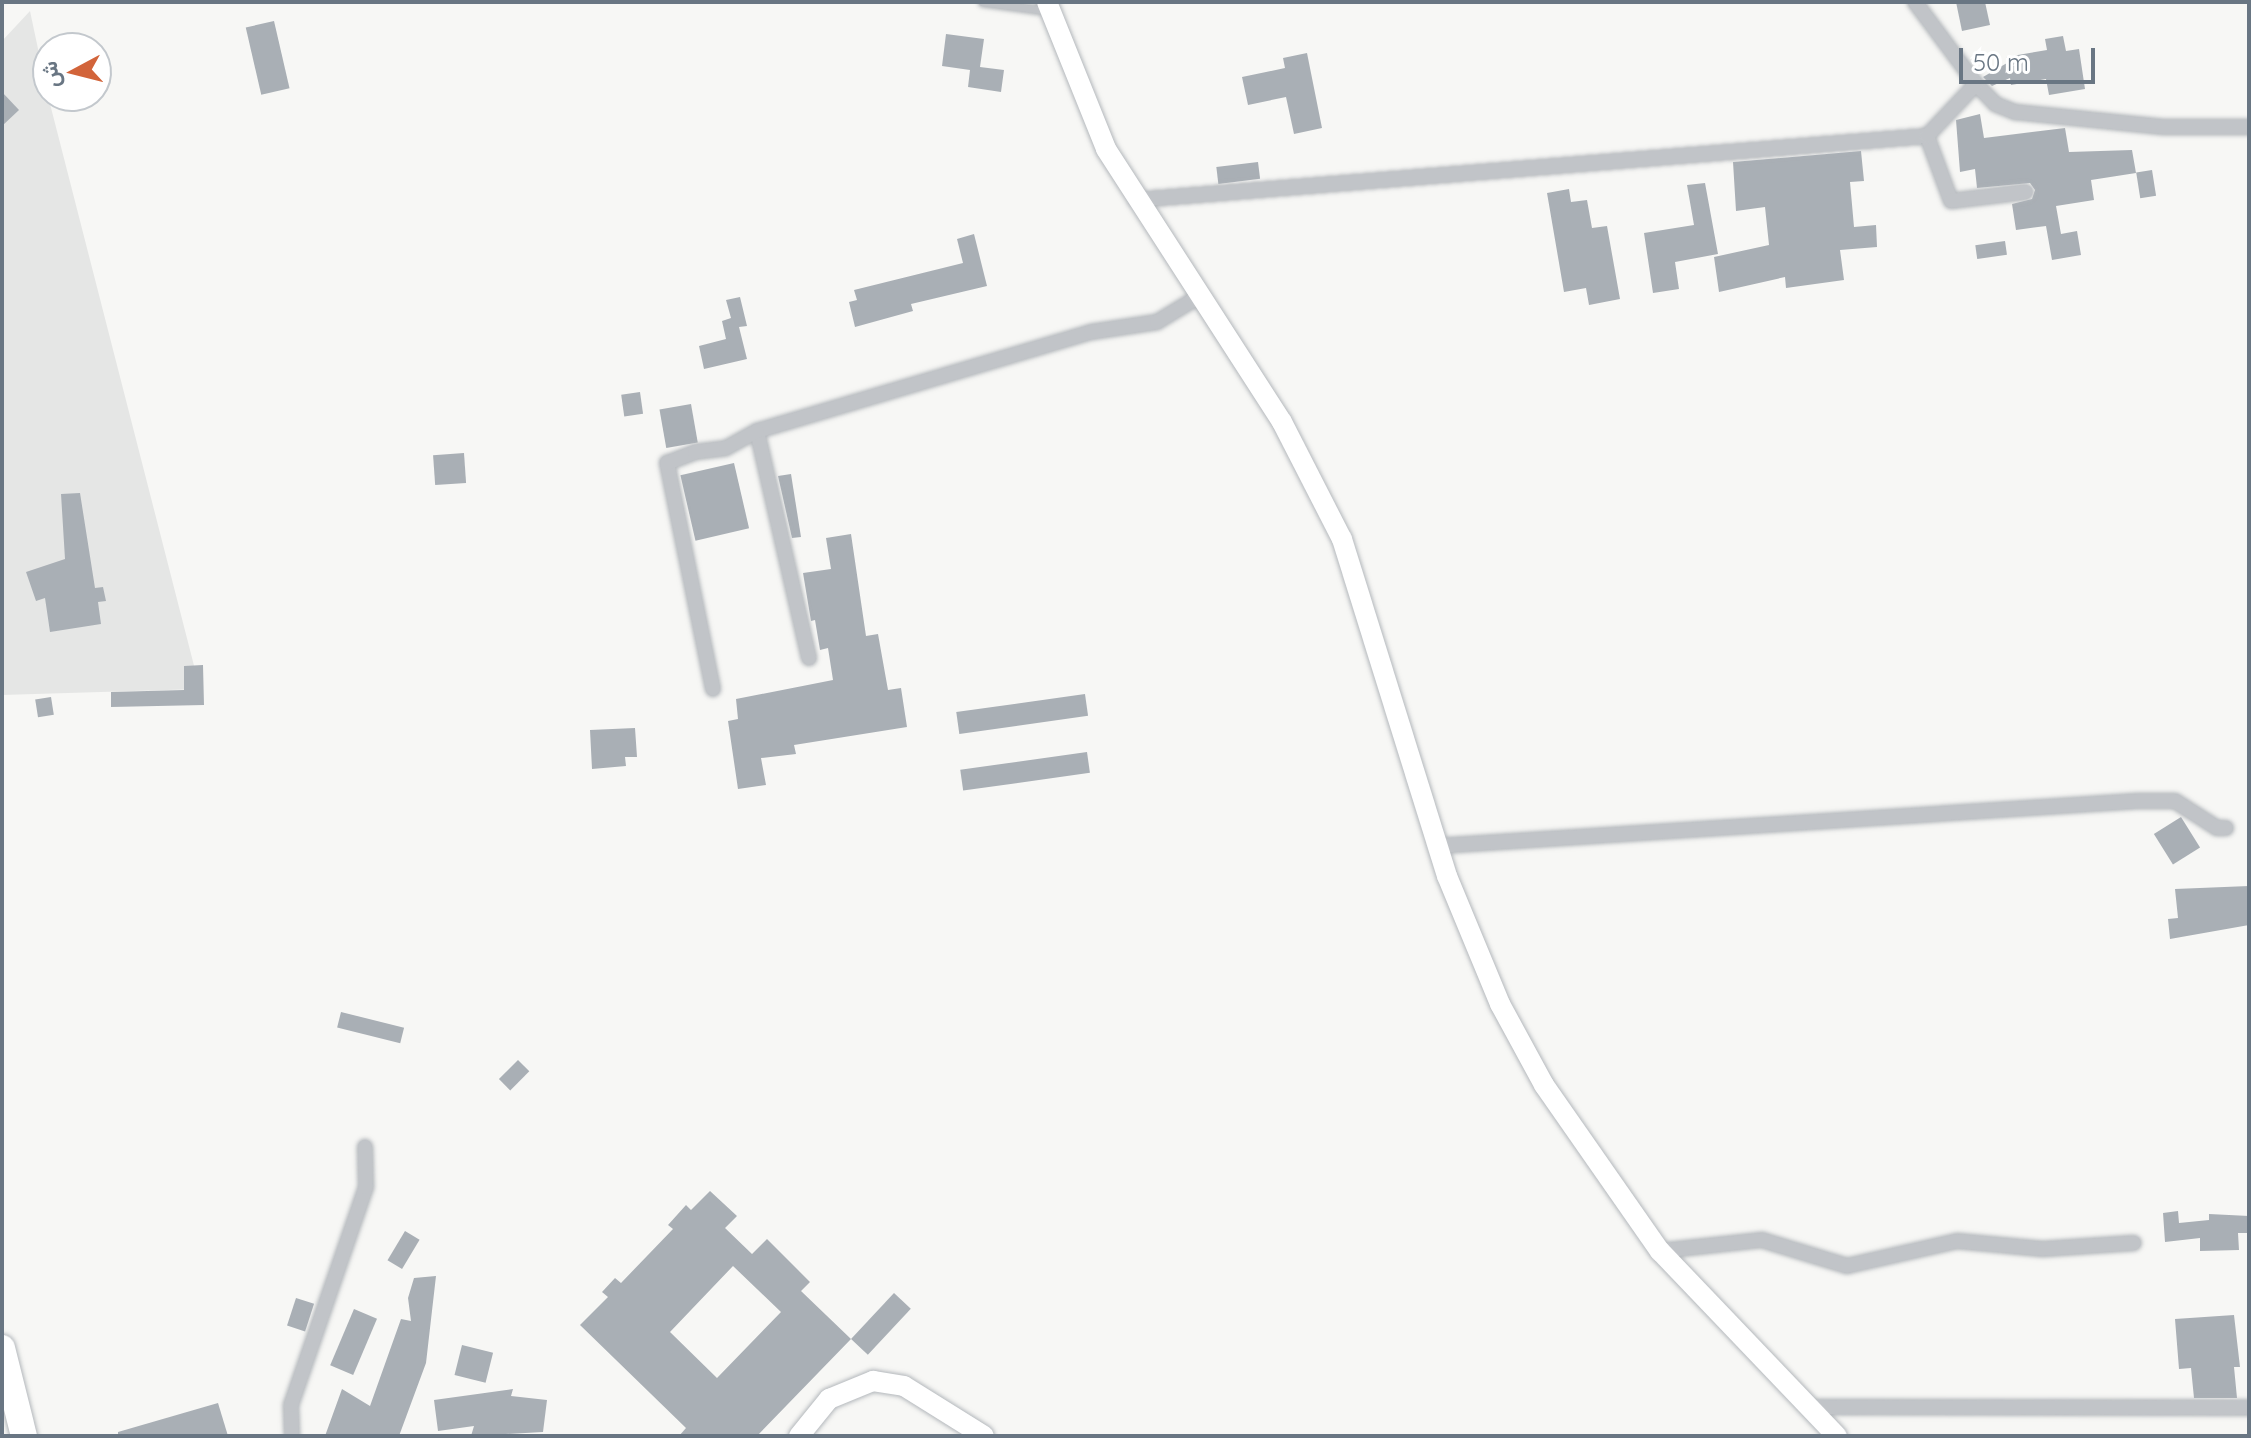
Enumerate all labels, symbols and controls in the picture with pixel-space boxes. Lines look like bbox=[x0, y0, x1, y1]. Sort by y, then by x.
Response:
north arrow bbox=[32, 32, 112, 112]
scale bar bbox=[1963, 32, 2099, 82]
text: 50 m bbox=[1973, 47, 2029, 77]
text: ش bbox=[35, 60, 66, 90]

